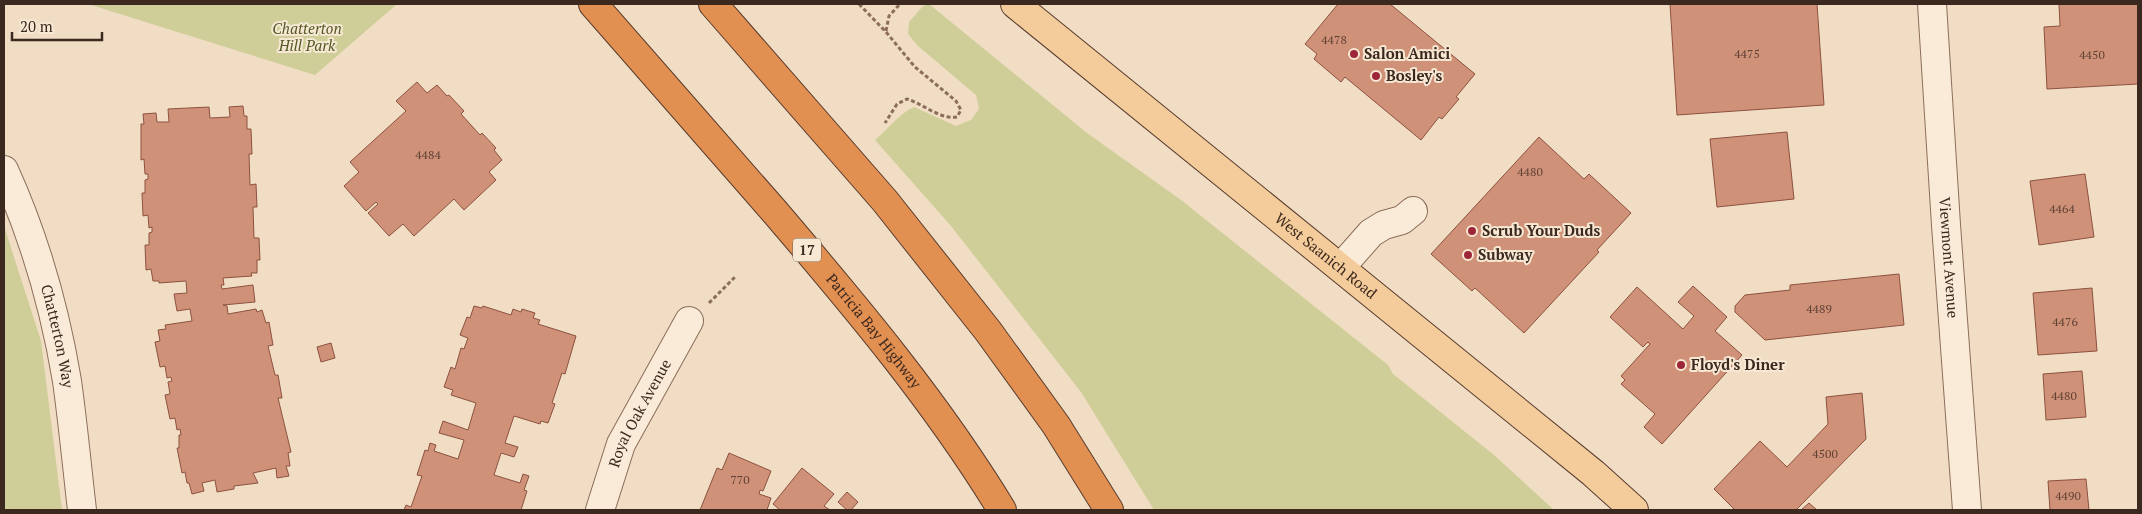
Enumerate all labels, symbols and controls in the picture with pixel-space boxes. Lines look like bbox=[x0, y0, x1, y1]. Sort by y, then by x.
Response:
scale bar bbox=[12, 10, 102, 42]
text: 20 m bbox=[20, 16, 53, 36]
park label: Chatterton Hill Park bbox=[272, 18, 342, 55]
house number: 4478 bbox=[1321, 32, 1347, 47]
place label: Salon Amici bbox=[1364, 43, 1450, 63]
house number: 4475 bbox=[1734, 46, 1760, 61]
house number: 4450 bbox=[2079, 47, 2105, 62]
marker: Salon Amici bbox=[1348, 48, 1360, 60]
place label: Bosley's bbox=[1386, 65, 1443, 85]
marker: Bosley's bbox=[1370, 70, 1382, 82]
house number: 4484 bbox=[415, 147, 441, 162]
house number: 4480 bbox=[1517, 164, 1543, 179]
street label: Viewmont Avenue bbox=[1935, 196, 1964, 319]
house number: 4464 bbox=[2049, 201, 2075, 216]
street label: West Saanich Road bbox=[1271, 208, 1381, 303]
place label: Scrub Your Duds bbox=[1482, 220, 1600, 240]
marker: Scrub Your Duds bbox=[1466, 225, 1478, 237]
road number: 17 bbox=[793, 238, 821, 262]
place label: Subway bbox=[1478, 244, 1533, 264]
marker: Subway bbox=[1462, 249, 1474, 261]
street label: Patricia Bay Highway bbox=[822, 269, 927, 392]
street label: Chatterton Way bbox=[37, 282, 79, 389]
house number: 4489 bbox=[1806, 301, 1832, 316]
house number: 4476 bbox=[2052, 314, 2078, 329]
place label: Floyd's Diner bbox=[1691, 354, 1785, 374]
street label: Royal Oak Avenue bbox=[603, 355, 675, 470]
marker: Floyd's Diner bbox=[1675, 359, 1687, 371]
house number: 4480 bbox=[2051, 388, 2077, 403]
house number: 4500 bbox=[1812, 446, 1838, 461]
house number: 770 bbox=[730, 472, 750, 487]
house number: 4490 bbox=[2055, 488, 2081, 503]

